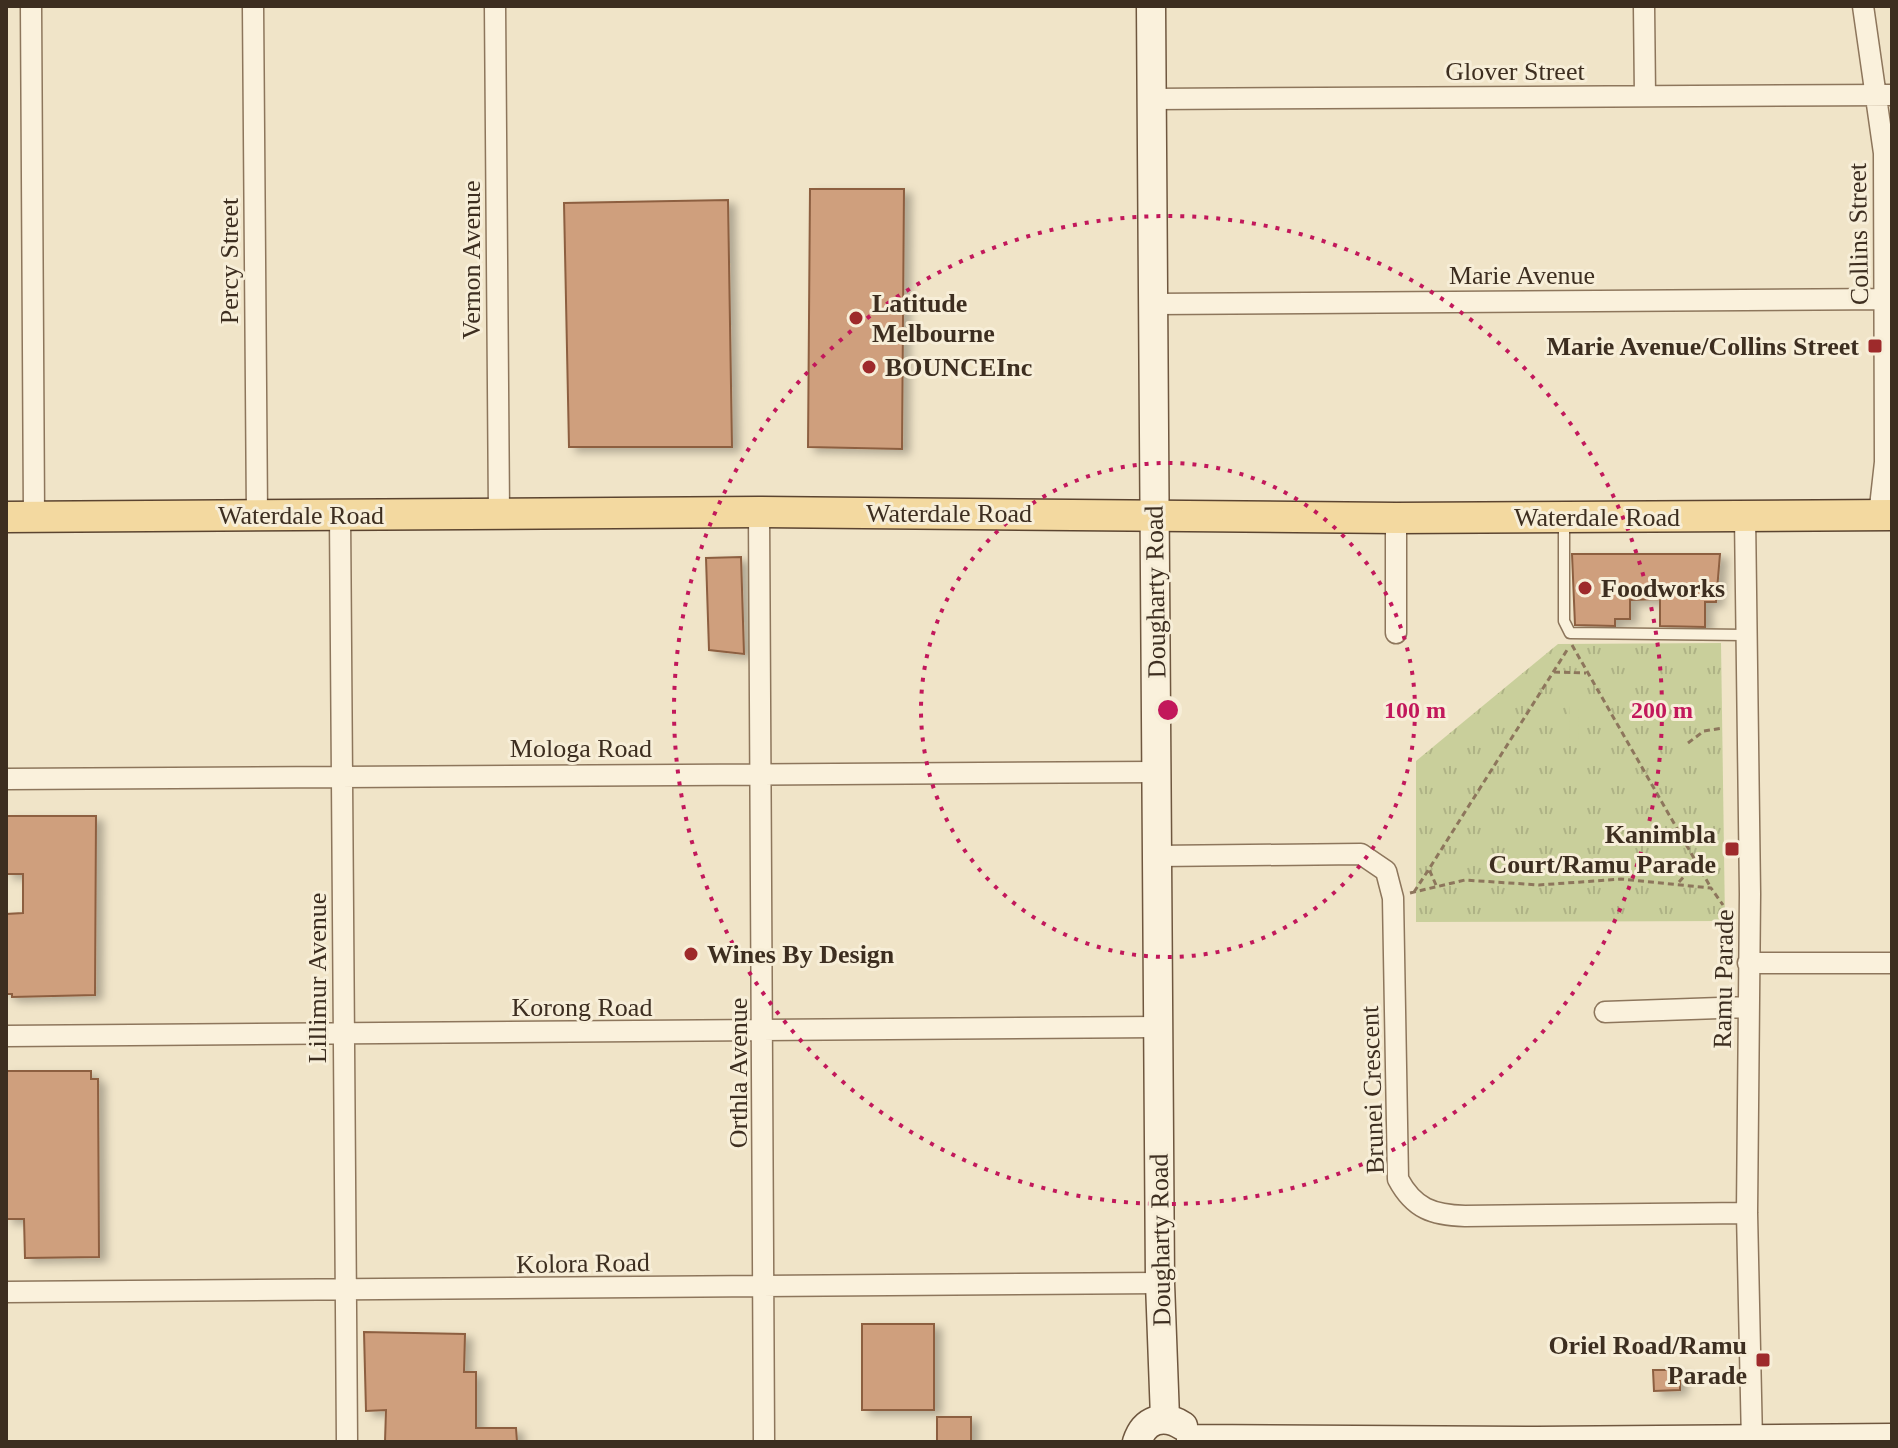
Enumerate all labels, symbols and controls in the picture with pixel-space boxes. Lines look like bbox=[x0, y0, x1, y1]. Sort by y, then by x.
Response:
street label: Glover Street bbox=[1445, 57, 1585, 86]
street label: Collins Street bbox=[1843, 162, 1874, 305]
street label: Vernon Avenue bbox=[457, 180, 486, 340]
street label: Percy Street bbox=[215, 197, 244, 324]
street label: Marie Avenue bbox=[1449, 261, 1595, 290]
place label: Latitude Melbourne bbox=[872, 289, 995, 348]
marker: Latitude Melbourne bbox=[847, 309, 865, 327]
place label: Marie Avenue/Collins Street bbox=[1547, 332, 1859, 361]
marker: Marie Avenue/Collins Street bbox=[1866, 337, 1884, 355]
place label: BOUNCEInc bbox=[885, 353, 1032, 382]
marker: BOUNCEInc bbox=[860, 358, 878, 376]
street label: Waterdale Road bbox=[866, 499, 1032, 528]
street label: Waterdale Road bbox=[218, 501, 384, 530]
street label: Waterdale Road bbox=[1514, 503, 1680, 532]
street label: Dougharty Road bbox=[1139, 505, 1172, 679]
place label: Foodworks bbox=[1601, 574, 1725, 603]
marker: Foodworks bbox=[1576, 579, 1594, 597]
centre of rings bbox=[1154, 696, 1182, 724]
text: 100 m bbox=[1384, 697, 1446, 723]
text: 200 m bbox=[1631, 697, 1693, 723]
street label: Mologa Road bbox=[510, 734, 652, 763]
place label: Kanimbla Court/Ramu Parade bbox=[1489, 820, 1716, 879]
marker: Kanimbla Court/Ramu Parade bbox=[1723, 840, 1741, 858]
street label: Lillimur Avenue bbox=[303, 893, 332, 1063]
street label: Ramu Parade bbox=[1708, 909, 1739, 1049]
place label: Wines By Design bbox=[707, 940, 895, 969]
marker: Wines By Design bbox=[682, 945, 700, 963]
street label: Korong Road bbox=[512, 993, 652, 1022]
street label: Orthla Avenue bbox=[724, 998, 753, 1148]
street label: Brunei Crescent bbox=[1355, 1005, 1390, 1175]
street label: Dougharty Road bbox=[1144, 1153, 1177, 1327]
street label: Kolora Road bbox=[516, 1248, 650, 1279]
place label: Oriel Road/Ramu Parade bbox=[1548, 1331, 1747, 1390]
marker: Oriel Road/Ramu Parade bbox=[1754, 1351, 1772, 1369]

